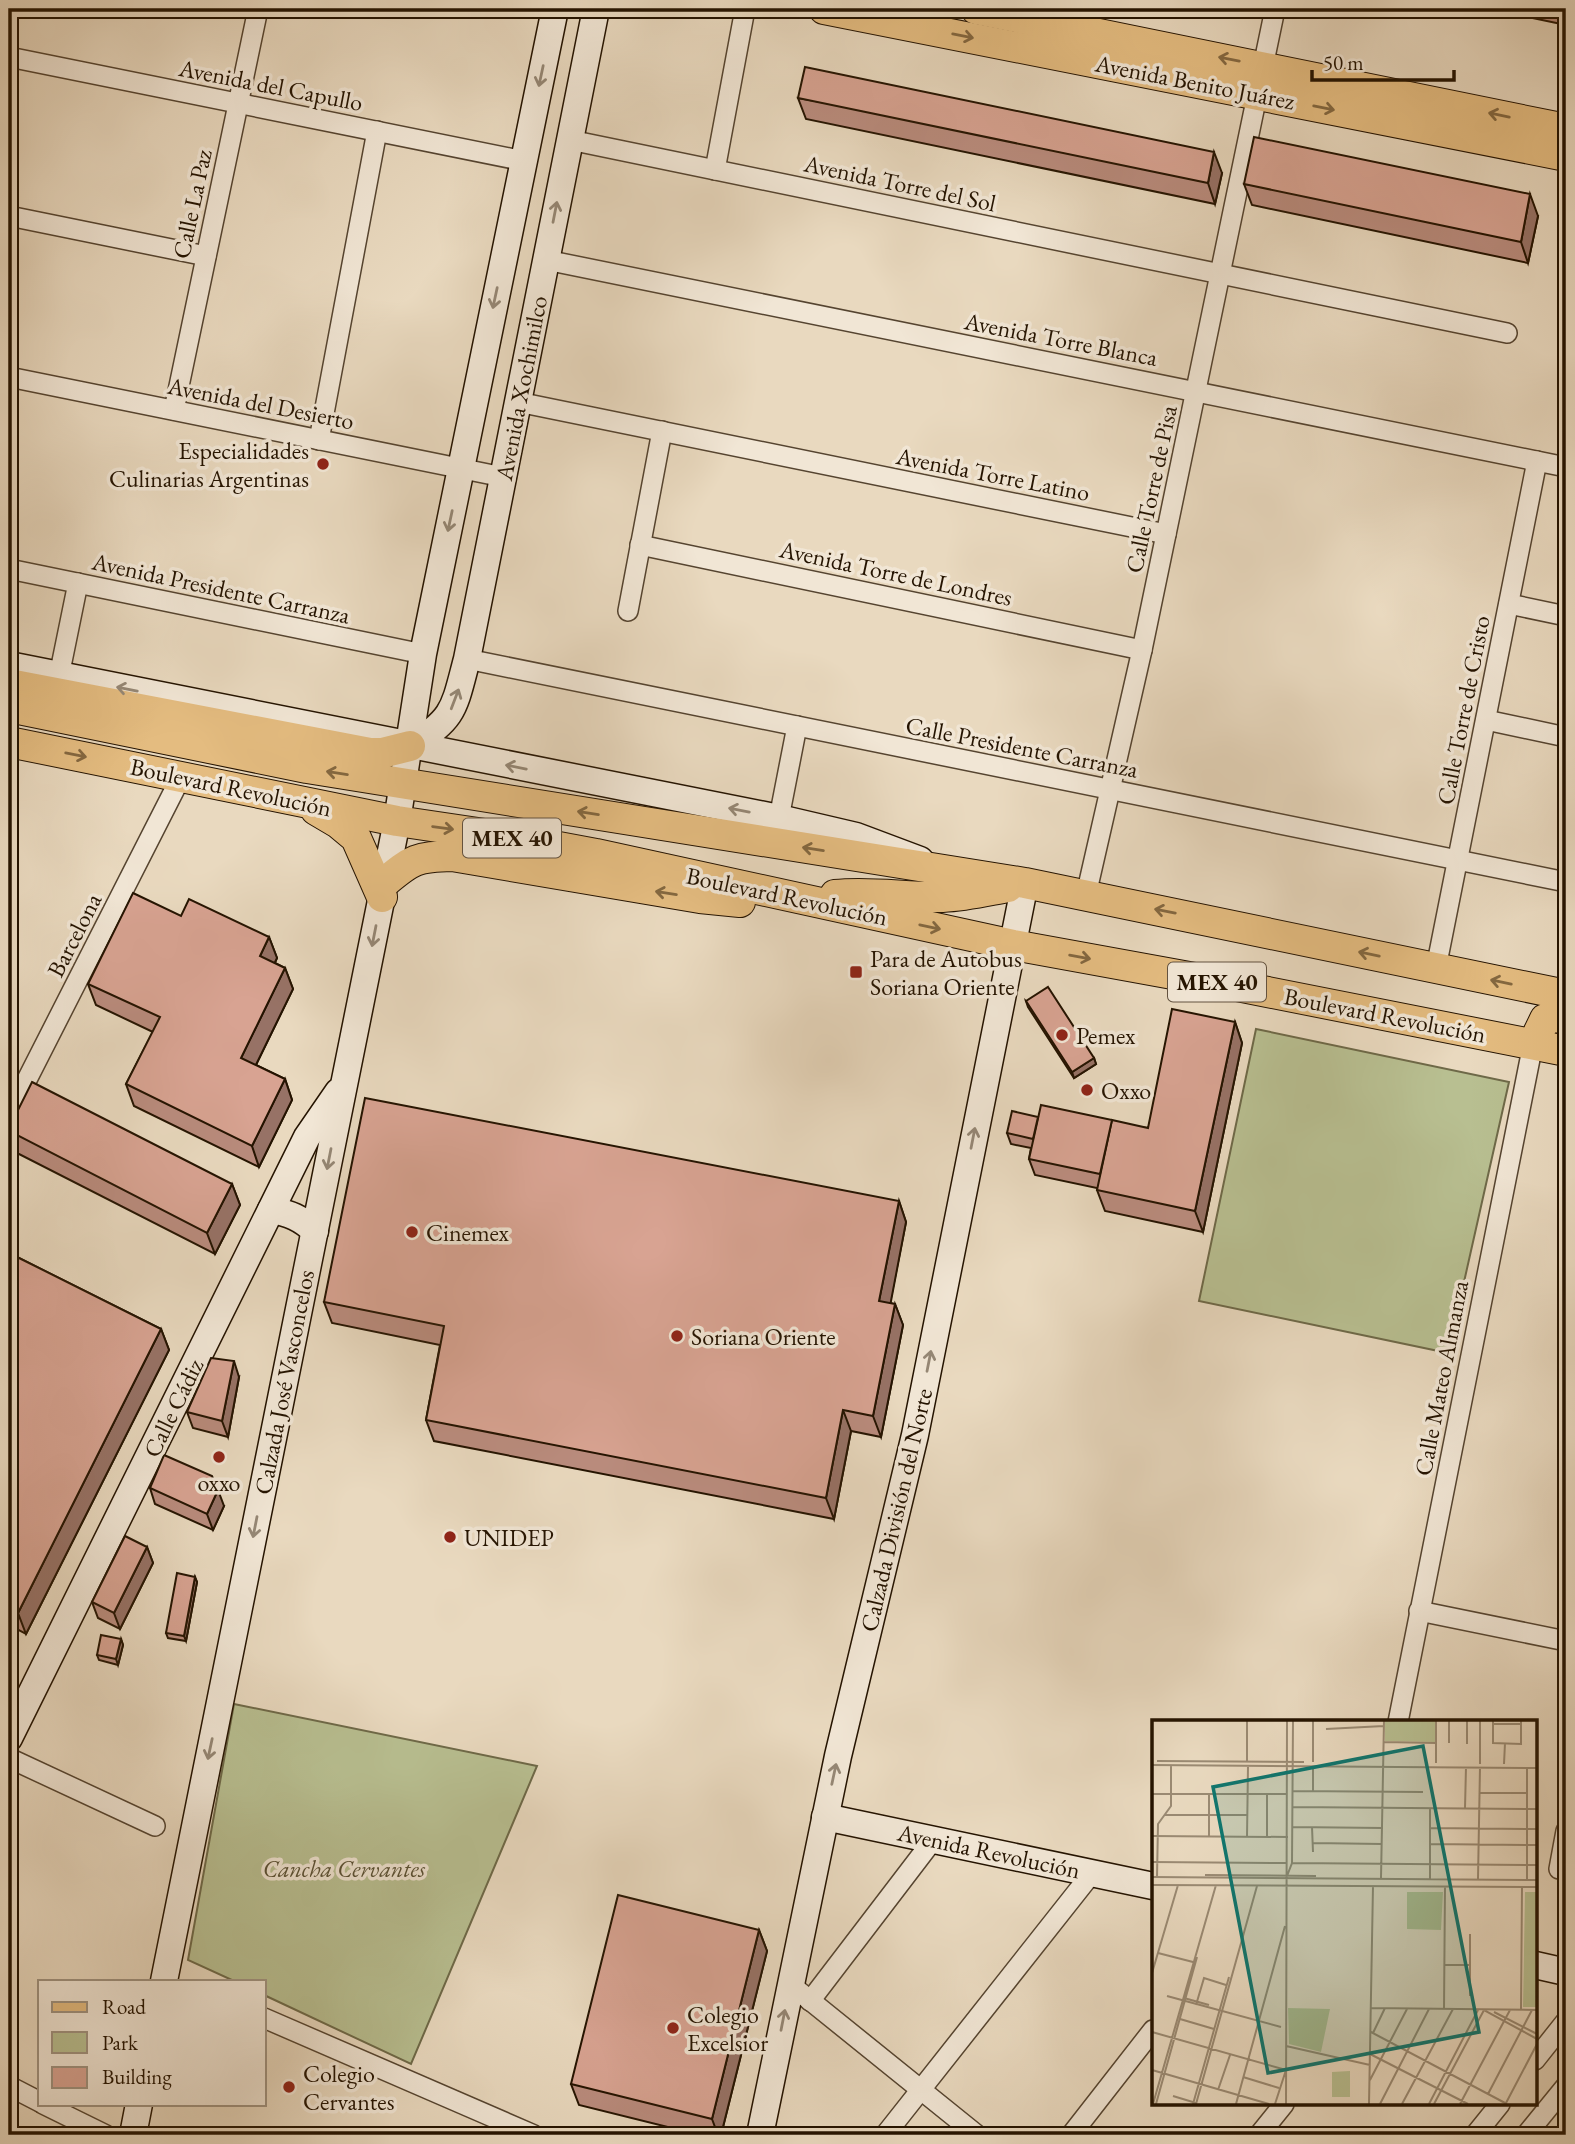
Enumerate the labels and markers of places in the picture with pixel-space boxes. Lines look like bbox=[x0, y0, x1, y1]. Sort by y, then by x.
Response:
place label: Especialidades Culinarias Argentinas bbox=[109, 435, 309, 494]
marker: Especialidades Culinarias Argentinas bbox=[315, 456, 331, 472]
place label: Para de Autobus Soriana Oriente bbox=[870, 943, 1022, 1002]
marker: Para de Autobus Soriana Oriente bbox=[848, 964, 864, 980]
place label: Pemex bbox=[1076, 1020, 1136, 1051]
marker: Pemex bbox=[1054, 1027, 1070, 1043]
place label: Oxxo bbox=[1101, 1075, 1151, 1106]
marker: Oxxo bbox=[1079, 1082, 1095, 1098]
place label: Cinemex bbox=[426, 1217, 510, 1248]
marker: Cinemex bbox=[404, 1224, 420, 1240]
place label: Soriana Oriente bbox=[691, 1321, 836, 1352]
marker: Soriana Oriente bbox=[669, 1328, 685, 1344]
marker: oxxo bbox=[211, 1449, 227, 1465]
place label: oxxo bbox=[198, 1467, 241, 1498]
place label: UNIDEP bbox=[464, 1522, 554, 1553]
marker: UNIDEP bbox=[442, 1529, 458, 1545]
place label: Colegio Excelsior bbox=[687, 1999, 768, 2058]
marker: Colegio Excelsior bbox=[665, 2020, 681, 2036]
place label: Colegio Cervantes bbox=[303, 2058, 394, 2117]
marker: Colegio Cervantes bbox=[281, 2079, 297, 2095]

